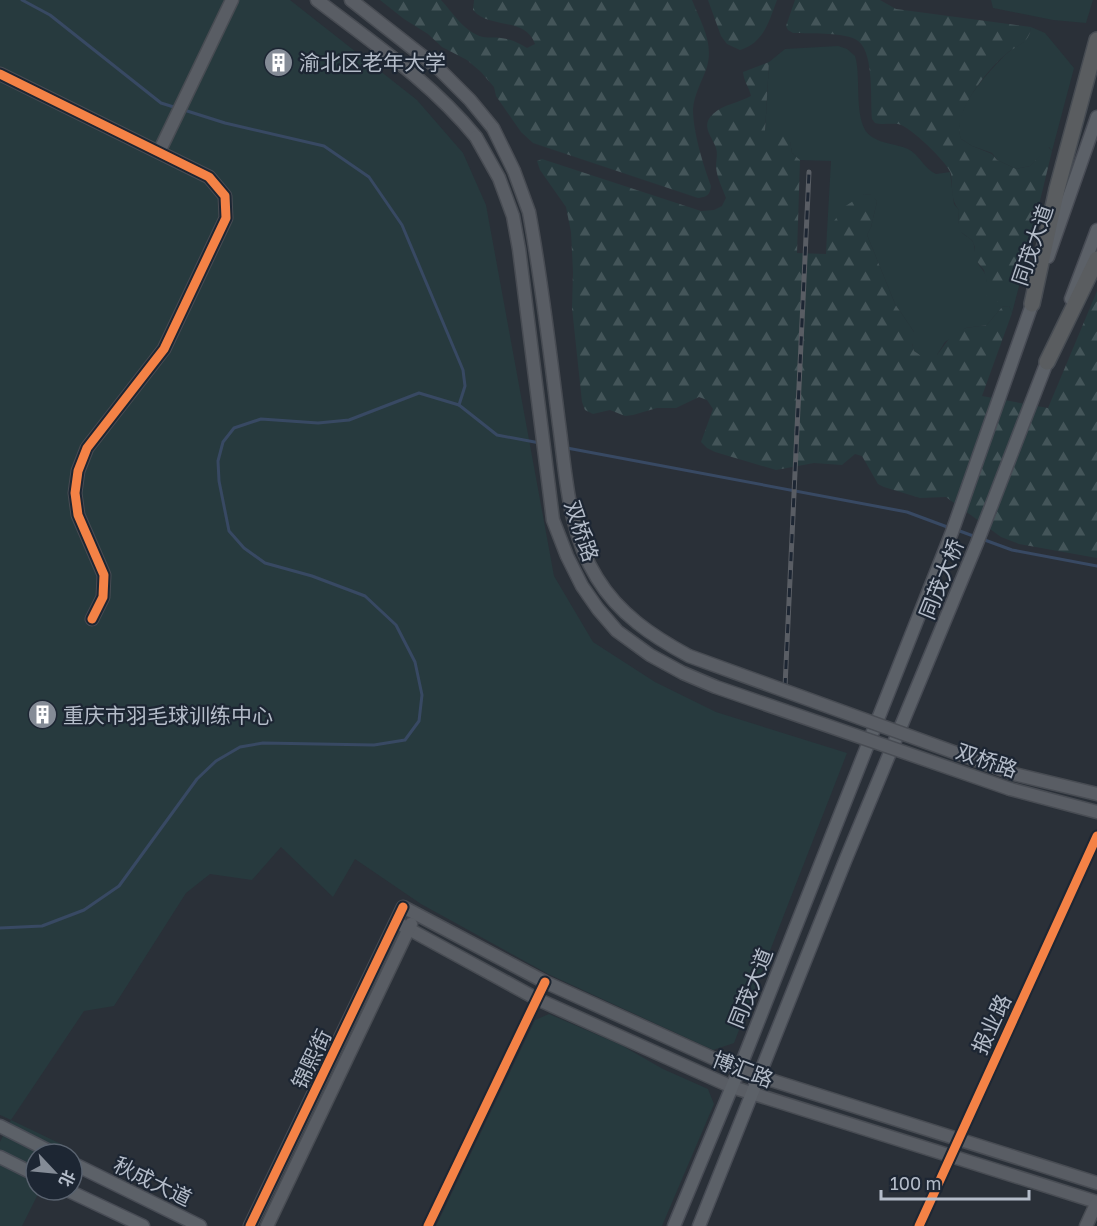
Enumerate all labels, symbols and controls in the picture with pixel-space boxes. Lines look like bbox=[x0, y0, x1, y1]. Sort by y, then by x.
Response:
building icon: 渝北区老年大学 bbox=[262, 46, 294, 78]
place label: 渝北区老年大学 bbox=[299, 49, 446, 75]
street label: 同茂大道 bbox=[1006, 201, 1058, 289]
street label: 双桥路 bbox=[559, 497, 605, 565]
street label: 同茂大桥 bbox=[913, 535, 969, 623]
building icon: 重庆市羽毛球训练中心 bbox=[26, 699, 58, 731]
place label: 重庆市羽毛球训练中心 bbox=[63, 702, 273, 728]
street label: 双桥路 bbox=[953, 737, 1021, 783]
street label: 同茂大道 bbox=[722, 944, 778, 1032]
street label: 报业路 bbox=[966, 990, 1016, 1058]
street label: 锦熙街 bbox=[286, 1025, 336, 1093]
street label: 博汇路 bbox=[709, 1046, 777, 1092]
north arrow bbox=[24, 1142, 84, 1202]
street label: 秋成大道 bbox=[110, 1151, 196, 1211]
scale bar bbox=[881, 1163, 1030, 1201]
text: 北 bbox=[55, 1167, 80, 1190]
text: 100 m bbox=[890, 1172, 941, 1194]

